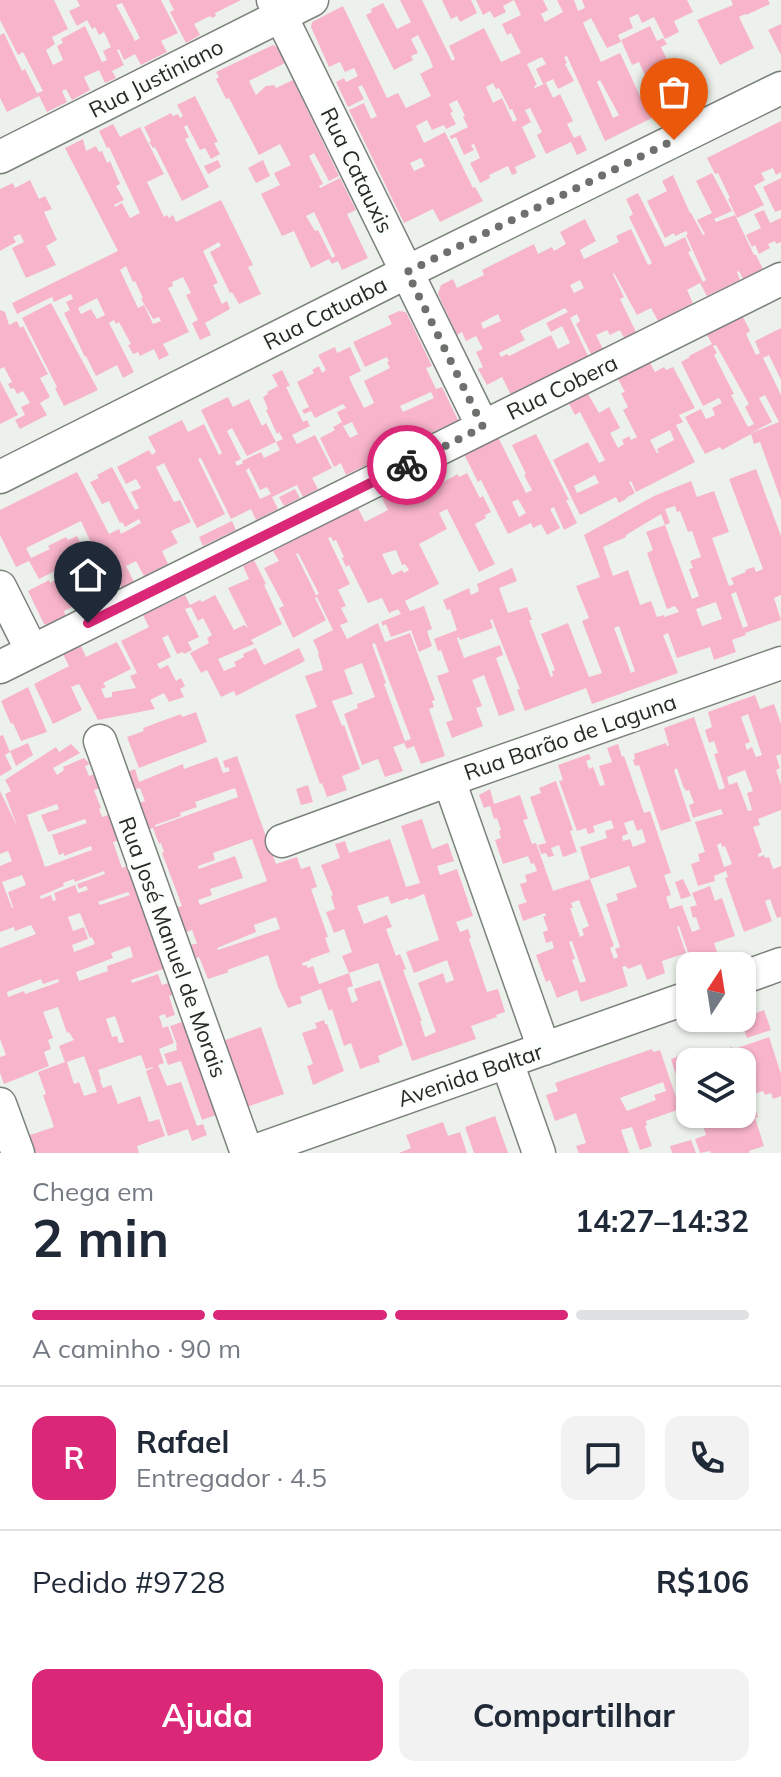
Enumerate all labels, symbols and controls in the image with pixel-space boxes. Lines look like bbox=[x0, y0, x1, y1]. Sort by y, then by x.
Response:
street label: Rua Justiniano bbox=[84, 32, 228, 124]
pin bbox=[640, 58, 708, 140]
icon: bag bbox=[652, 70, 696, 114]
street label: Rua Catauxis bbox=[315, 103, 399, 237]
street label: Rua Catuaba bbox=[259, 270, 391, 356]
street label: Rua Cobera bbox=[502, 348, 622, 426]
courier bbox=[367, 425, 447, 505]
icon: bike bbox=[385, 443, 429, 487]
pin bbox=[54, 541, 122, 623]
icon: home bbox=[66, 553, 110, 597]
street label: Rua Barão de Laguna bbox=[460, 688, 680, 786]
street label: Rua José Manuel de Morais bbox=[113, 813, 233, 1081]
north arrow bbox=[676, 952, 756, 1032]
map controls bbox=[676, 952, 756, 1128]
street label: Avenida Baltar bbox=[394, 1037, 546, 1113]
button: layers bbox=[676, 1048, 756, 1128]
text: Chega em bbox=[32, 1175, 154, 1208]
text: 14:27–14:32 bbox=[575, 1202, 749, 1240]
text: 2 min bbox=[32, 1205, 169, 1270]
text: A caminho · 90 m bbox=[32, 1332, 241, 1365]
button: chat bbox=[561, 1416, 645, 1500]
button: phone bbox=[665, 1416, 749, 1500]
text: Rafael bbox=[136, 1423, 229, 1461]
text: R bbox=[63, 1439, 85, 1477]
text: Entregador · 4.5 bbox=[136, 1461, 327, 1494]
text: Pedido #9728 bbox=[32, 1563, 225, 1601]
text: R$106 bbox=[656, 1563, 749, 1601]
button: Ajuda bbox=[32, 1669, 383, 1761]
button: Compartilhar bbox=[399, 1669, 749, 1761]

